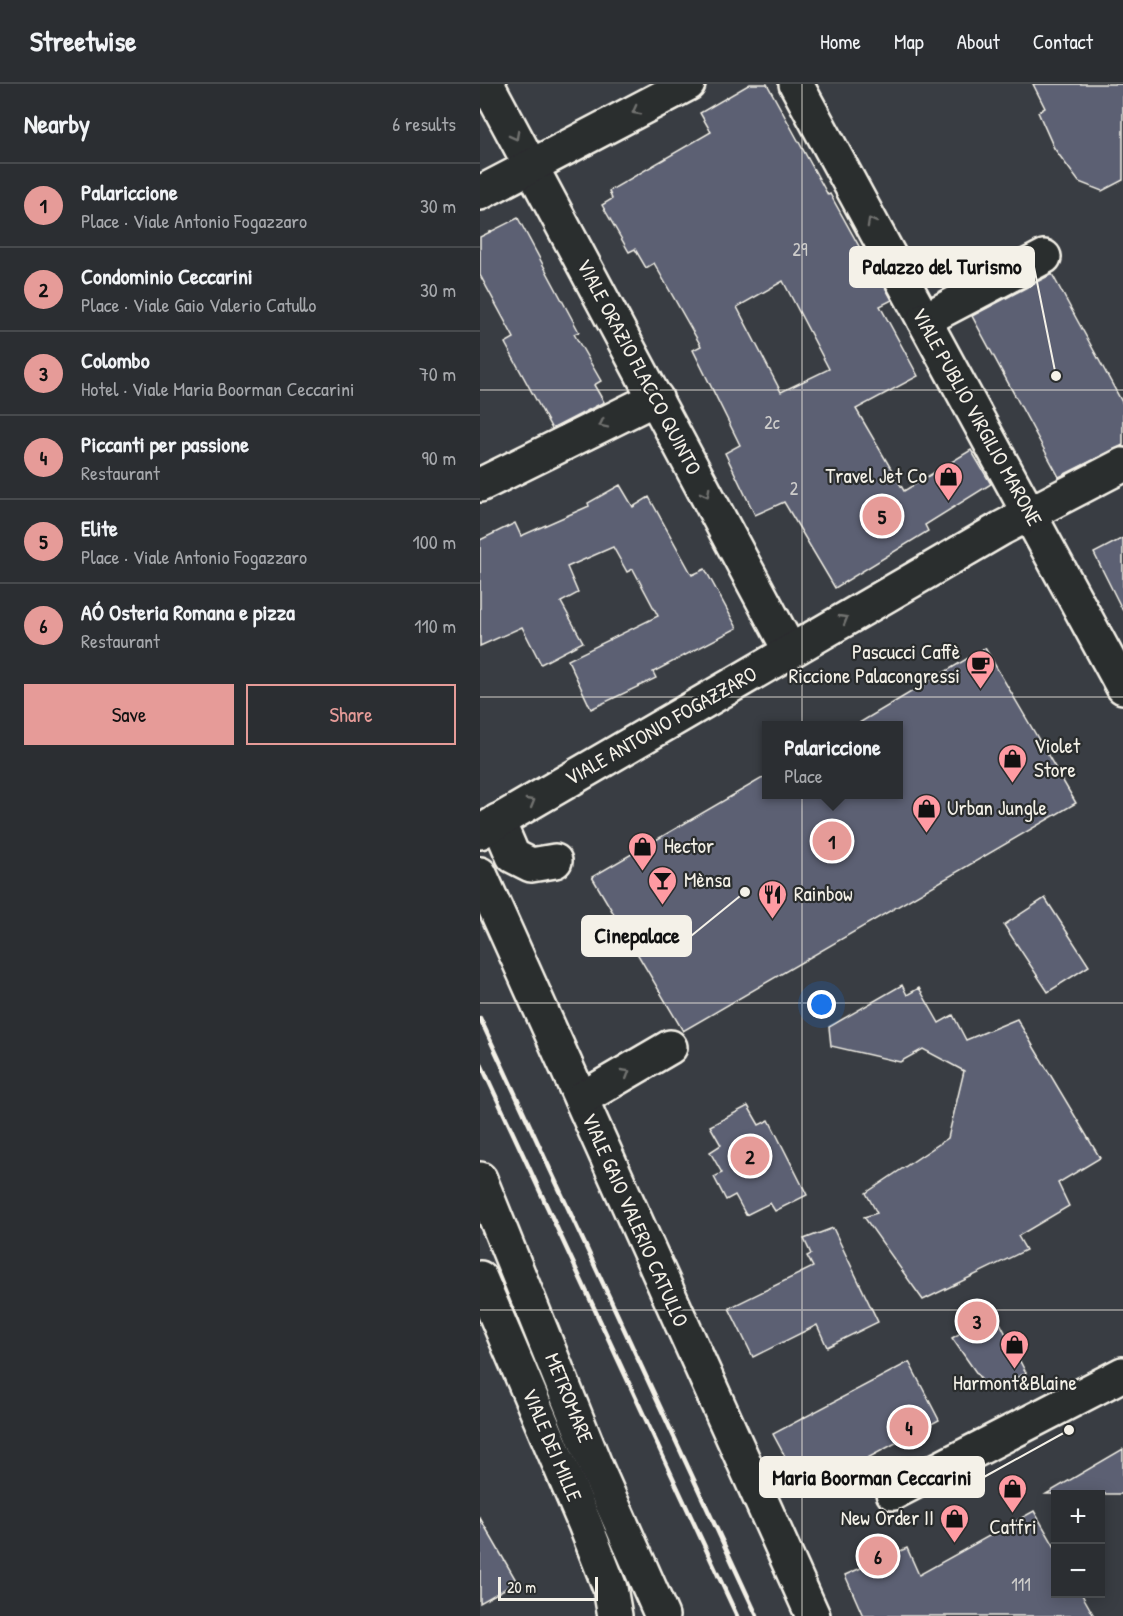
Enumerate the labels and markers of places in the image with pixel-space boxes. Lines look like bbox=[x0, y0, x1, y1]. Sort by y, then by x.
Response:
callout: Palazzo del Turismo bbox=[850, 247, 1034, 287]
shop icon: Travel Jet Co bbox=[932, 460, 964, 502]
place label: Travel Jet Co bbox=[826, 461, 927, 490]
pin: 5 bbox=[862, 494, 902, 538]
place label: Pascucci Caffè Riccione Palacongressi bbox=[789, 637, 960, 690]
cafe icon: Pascucci Caffè Riccione Palacongressi bbox=[965, 648, 997, 690]
place label: Violet Store bbox=[1034, 731, 1081, 784]
shop icon: Violet Store bbox=[997, 742, 1029, 784]
shop icon: Urban Jungle bbox=[910, 792, 942, 834]
place label: Urban Jungle bbox=[947, 793, 1047, 822]
pin: 1 bbox=[812, 818, 852, 864]
shop icon: Hector bbox=[627, 830, 659, 872]
place label: Hector bbox=[664, 831, 714, 860]
bar icon: Mènsa bbox=[647, 864, 679, 906]
place label: Mènsa bbox=[684, 865, 731, 894]
restaurant icon: Rainbow bbox=[757, 878, 789, 920]
place label: Rainbow bbox=[794, 879, 853, 908]
callout: Cinepalace bbox=[582, 916, 691, 956]
pin: 2 bbox=[730, 1134, 770, 1178]
pin: 3 bbox=[958, 1298, 996, 1344]
shop icon: Harmont&Blaine bbox=[999, 1328, 1031, 1370]
place label: Harmont&Blaine bbox=[953, 1368, 1077, 1397]
pin: 4 bbox=[890, 1404, 928, 1450]
callout: Maria Boorman Ceccarini bbox=[760, 1457, 984, 1497]
shop icon: Catfri bbox=[997, 1472, 1029, 1514]
shop icon: New Order II bbox=[939, 1502, 971, 1544]
place label: New Order II bbox=[841, 1503, 934, 1532]
place label: Catfri bbox=[989, 1512, 1037, 1541]
pin: 6 bbox=[858, 1534, 898, 1578]

